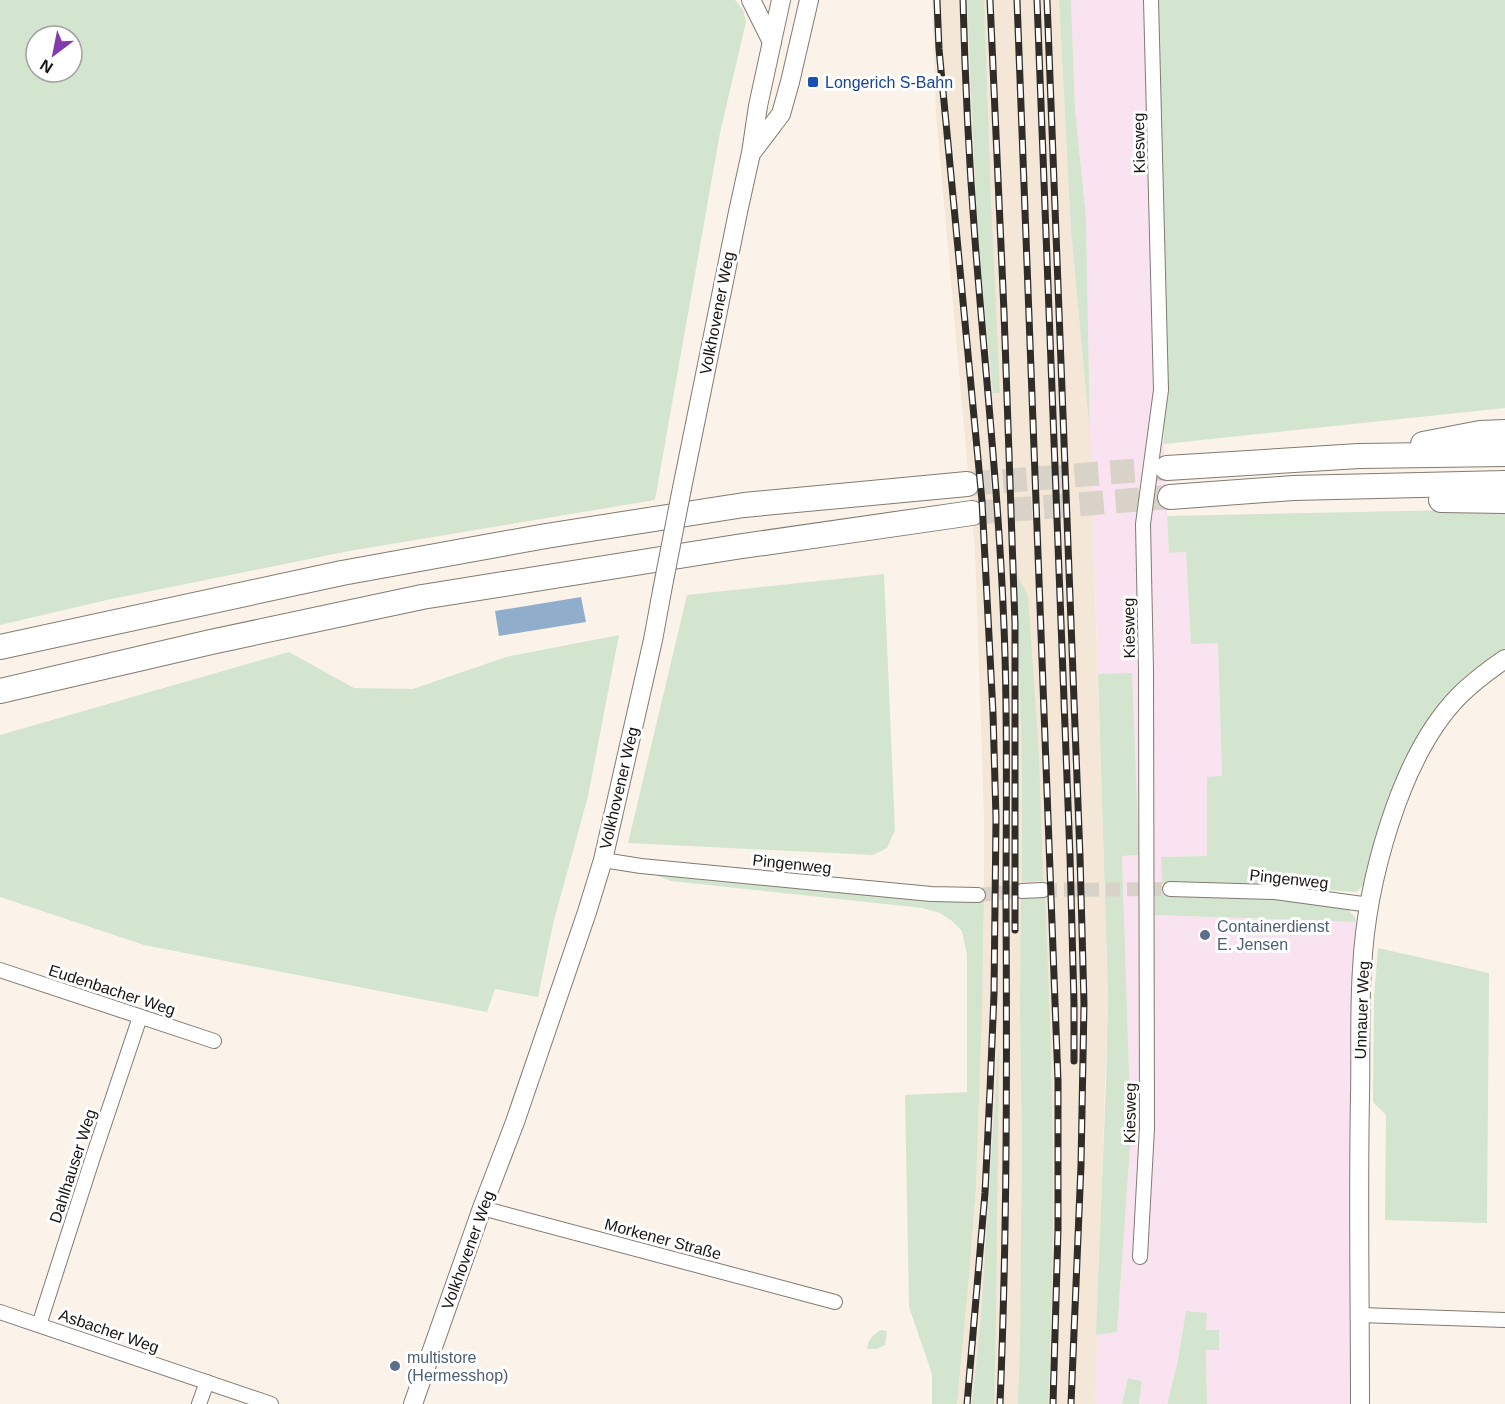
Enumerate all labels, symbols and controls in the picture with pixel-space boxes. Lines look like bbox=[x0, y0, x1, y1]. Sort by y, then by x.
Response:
north arrow bbox=[24, 24, 84, 84]
text: N bbox=[37, 56, 56, 77]
place label: Longerich S-Bahn bbox=[825, 74, 953, 91]
marker: Longerich S-Bahn bbox=[806, 75, 820, 89]
street label: Kiesweg bbox=[1130, 113, 1148, 173]
street label: Volkhovener Weg bbox=[697, 250, 737, 376]
street label: Kiesweg bbox=[1120, 598, 1138, 658]
street label: Volkhovener Weg bbox=[597, 725, 641, 851]
street label: Pingenweg bbox=[752, 851, 832, 877]
street label: Pingenweg bbox=[1249, 866, 1329, 892]
place label: Containerdienst E. Jensen bbox=[1217, 918, 1330, 953]
marker: Containerdienst E. Jensen bbox=[1198, 928, 1212, 942]
street label: Eudenbacher Weg bbox=[46, 961, 178, 1019]
street label: Unnauer Weg bbox=[1352, 961, 1372, 1059]
street label: Kiesweg bbox=[1121, 1083, 1139, 1143]
street label: Dahlhauser Weg bbox=[47, 1107, 99, 1225]
street label: Volkhovener Weg bbox=[439, 1188, 497, 1312]
street label: Morkener Straße bbox=[603, 1215, 723, 1263]
street label: Asbacher Weg bbox=[57, 1306, 161, 1356]
place label: multistore (Hermesshop) bbox=[407, 1349, 508, 1384]
marker: multistore (Hermesshop) bbox=[388, 1359, 402, 1373]

